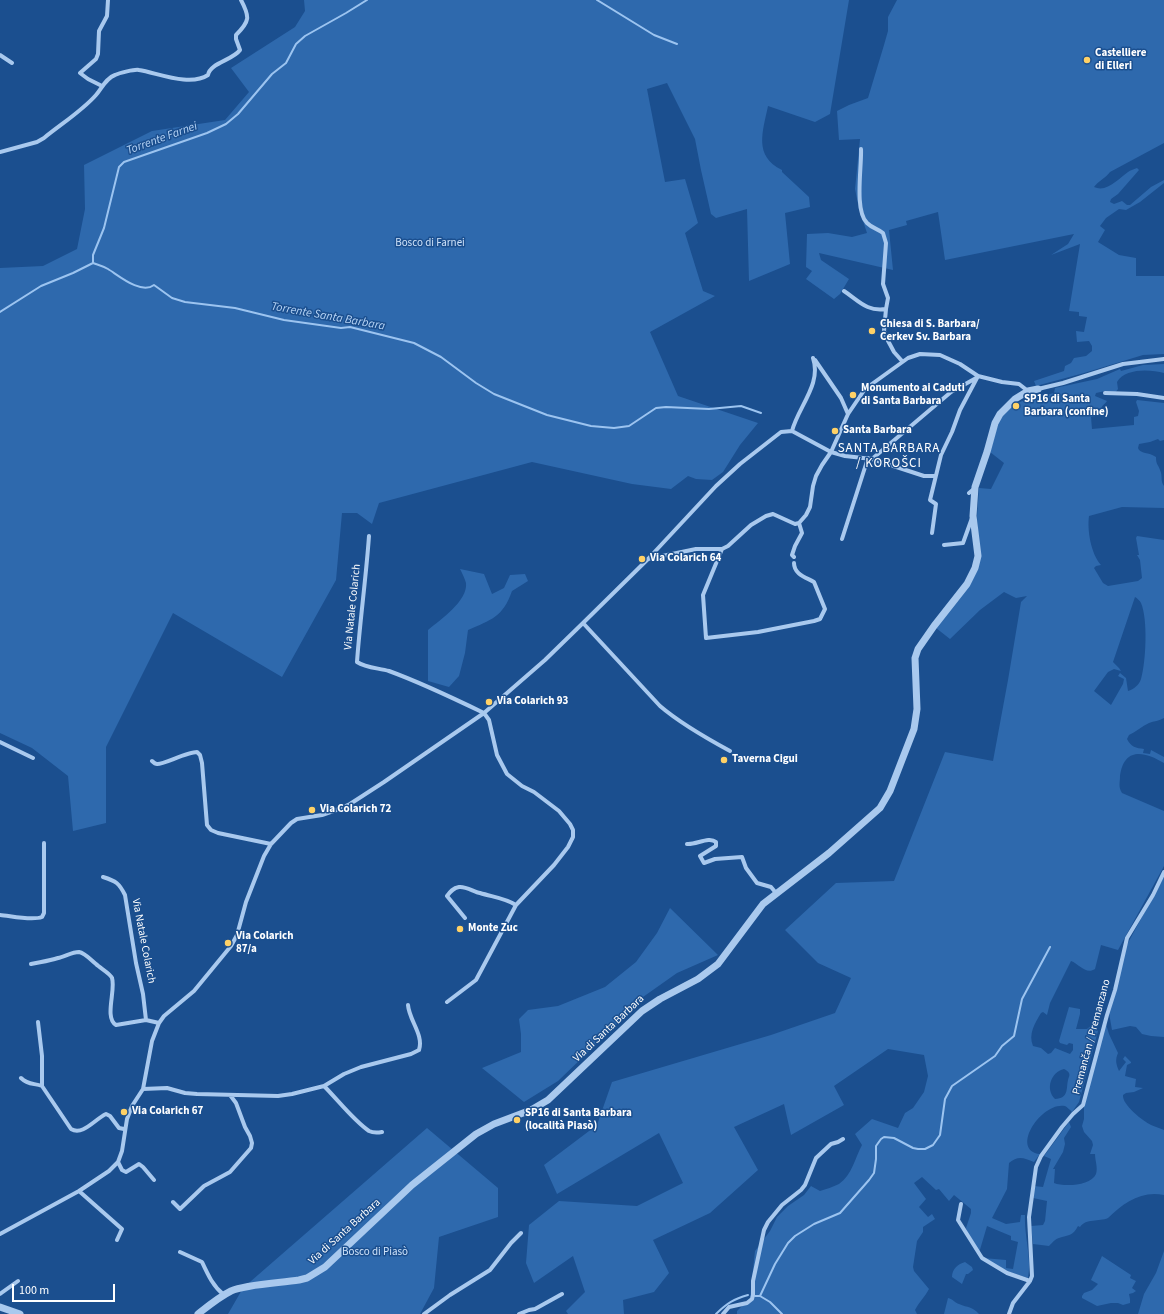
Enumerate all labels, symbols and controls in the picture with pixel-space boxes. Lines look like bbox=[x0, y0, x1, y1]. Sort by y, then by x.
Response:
place label: Castelliere di Elleri bbox=[1095, 47, 1147, 73]
marker: Castelliere di Elleri bbox=[1082, 55, 1092, 65]
water label: Torrente Farnei bbox=[125, 119, 199, 159]
park label: Bosco di Farnei bbox=[395, 237, 465, 251]
water label: Torrente Santa Barbara bbox=[270, 300, 386, 334]
place label: Chiesa di S. Barbara/ Cerkev Sv. Barbara bbox=[880, 318, 980, 344]
marker: Chiesa di S. Barbara/ Cerkev Sv. Barbara bbox=[867, 326, 877, 336]
place label: Monumento ai Caduti di Santa Barbara bbox=[861, 382, 965, 408]
marker: Monumento ai Caduti di Santa Barbara bbox=[848, 390, 858, 400]
place label: SP16 di Santa Barbara (confine) bbox=[1024, 393, 1108, 419]
marker: SP16 di Santa Barbara (confine) bbox=[1011, 401, 1021, 411]
place label: Santa Barbara bbox=[843, 424, 912, 438]
marker: Santa Barbara bbox=[830, 426, 840, 436]
district label: SANTA BARBARA / KOROŠCI bbox=[838, 441, 940, 472]
place label: Via Colarich 64 bbox=[650, 552, 721, 566]
marker: Via Colarich 64 bbox=[637, 554, 647, 564]
street label: Via Natale Colarich bbox=[342, 563, 364, 651]
place label: Via Colarich 93 bbox=[497, 695, 568, 709]
marker: Via Colarich 93 bbox=[484, 697, 494, 707]
place label: Taverna Cigui bbox=[732, 753, 798, 767]
marker: Taverna Cigui bbox=[719, 755, 729, 765]
place label: Via Colarich 72 bbox=[320, 803, 391, 817]
marker: Via Colarich 72 bbox=[307, 805, 317, 815]
street label: Via Natale Colarich bbox=[128, 897, 158, 985]
place label: Monte Zuc bbox=[468, 922, 518, 936]
marker: Monte Zuc bbox=[455, 924, 465, 934]
place label: Via Colarich 87/a bbox=[236, 930, 293, 956]
marker: Via Colarich 87/a bbox=[223, 938, 233, 948]
street label: Premančan / Premanzano bbox=[1070, 978, 1114, 1096]
street label: Via di Santa Barbara bbox=[571, 993, 647, 1065]
place label: Via Colarich 67 bbox=[132, 1105, 203, 1119]
marker: Via Colarich 67 bbox=[119, 1107, 129, 1117]
place label: SP16 di Santa Barbara (località Piasò) bbox=[525, 1107, 632, 1133]
marker: SP16 di Santa Barbara (località Piasò) bbox=[512, 1115, 522, 1125]
street label: Via di Santa Barbara bbox=[306, 1196, 384, 1268]
park label: Bosco di Piasò bbox=[342, 1246, 408, 1260]
scale bar bbox=[14, 1276, 117, 1302]
text: 100 m bbox=[19, 1282, 49, 1299]

